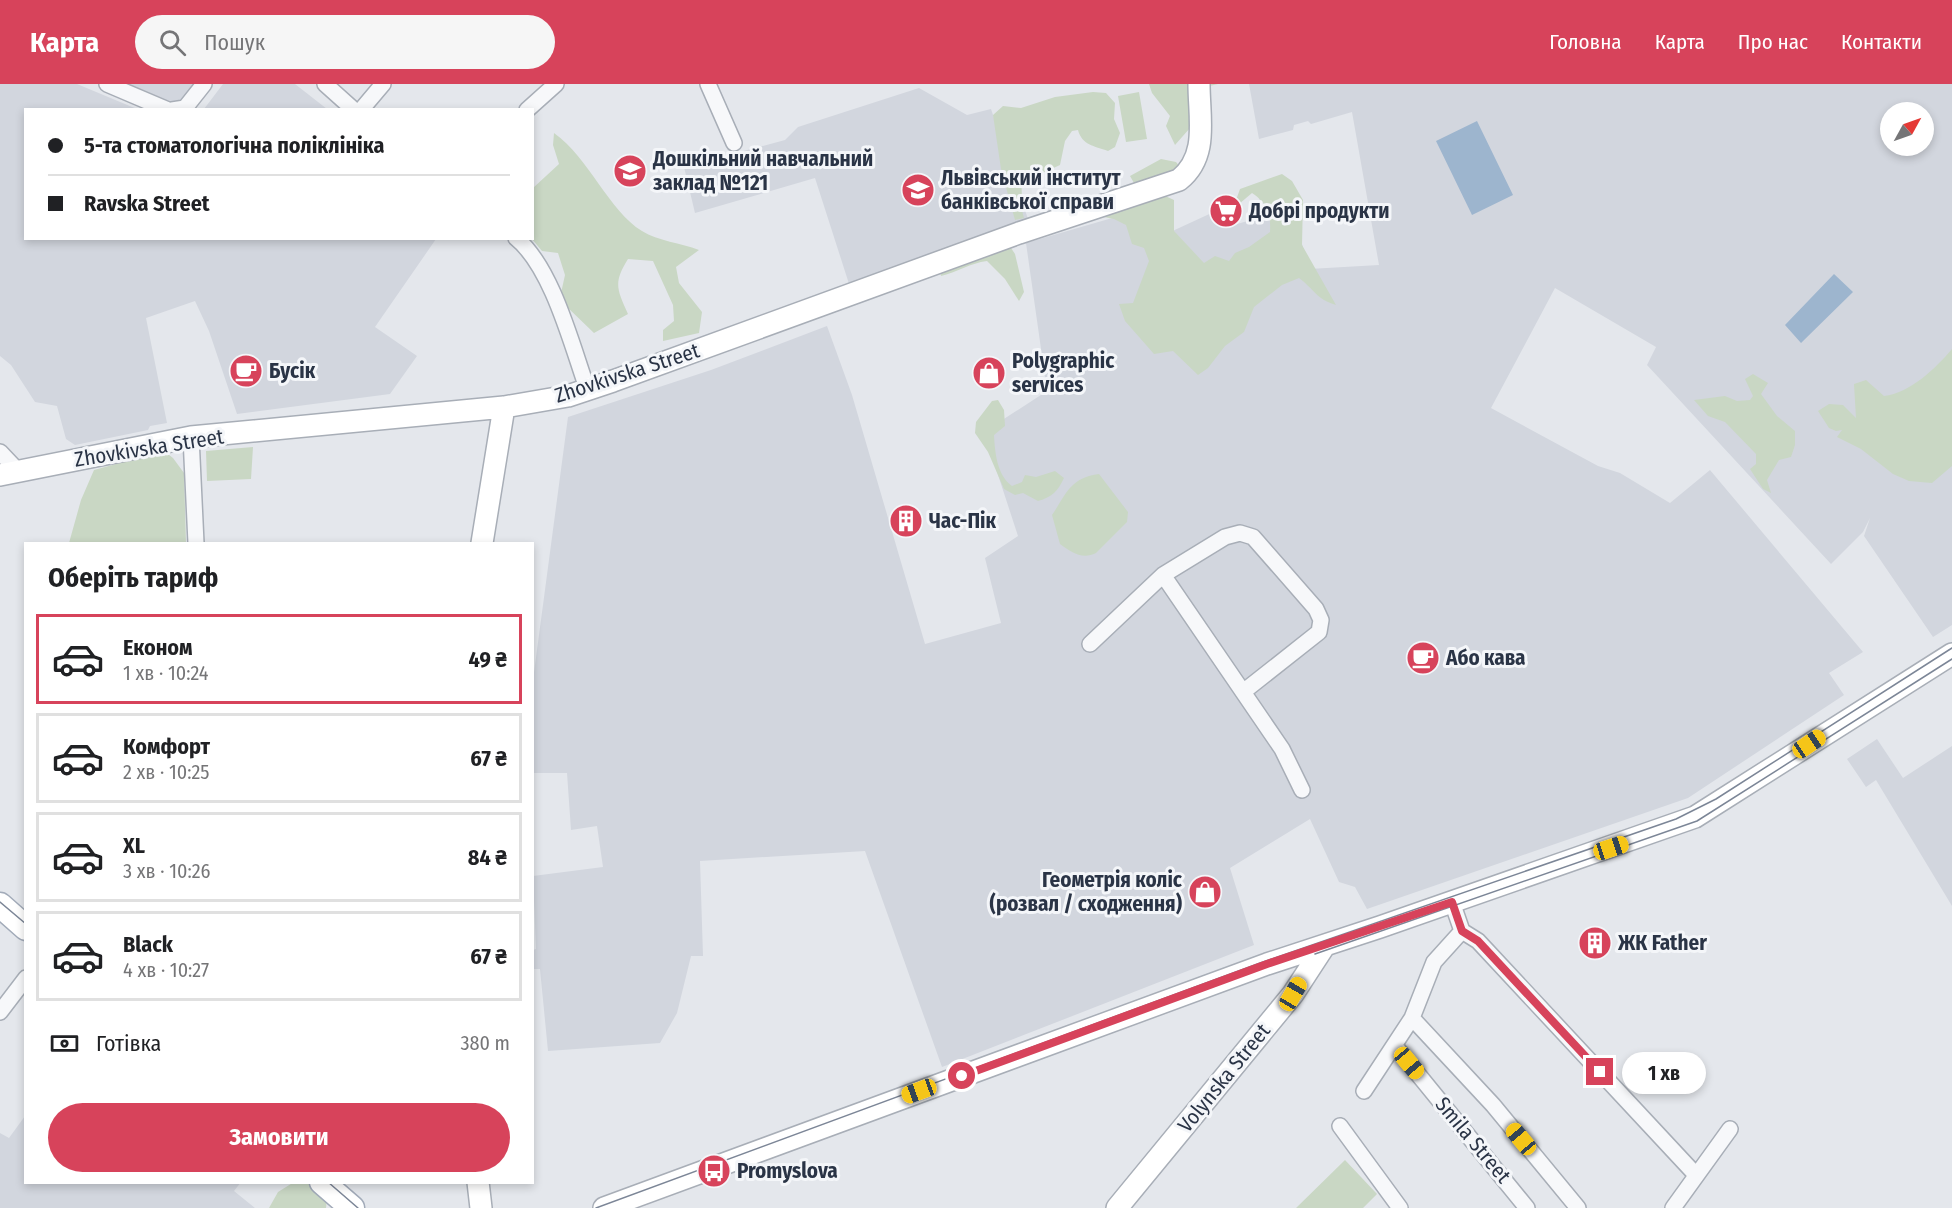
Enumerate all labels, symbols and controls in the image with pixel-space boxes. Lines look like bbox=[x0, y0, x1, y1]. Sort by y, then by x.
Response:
search box bbox=[135, 15, 555, 69]
text: Карта bbox=[30, 26, 99, 59]
icon: search bbox=[156, 26, 189, 59]
text: Пошук bbox=[204, 29, 265, 56]
text: Головна bbox=[1549, 29, 1622, 55]
text: Карта bbox=[1655, 29, 1705, 55]
text: Про нас bbox=[1738, 29, 1808, 55]
text: Контакти bbox=[1841, 29, 1922, 55]
north arrow bbox=[1880, 102, 1934, 156]
map controls bbox=[1880, 102, 1934, 156]
text: 5-та стоматологічна поліклініка bbox=[84, 132, 384, 159]
place label: Дошкільний навчальний заклад №121 bbox=[652, 146, 873, 196]
school or university icon: Дошкільний навчальний заклад №121 bbox=[612, 153, 648, 189]
place label: Львівський інститут банківської справи bbox=[941, 165, 1121, 215]
school or university icon: Львівський інститут банківської справи bbox=[900, 172, 936, 208]
text: Ravska Street bbox=[84, 190, 210, 217]
supermarket icon: Добрі продукти bbox=[1208, 193, 1244, 229]
place label: Добрі продукти bbox=[1248, 198, 1390, 224]
street label: Zhovkivska Street bbox=[551, 337, 703, 409]
place label: Polygraphic services bbox=[1012, 348, 1115, 398]
cafe icon: Бусік bbox=[228, 353, 264, 389]
shop icon: Polygraphic services bbox=[971, 355, 1007, 391]
place label: Бусік bbox=[269, 358, 316, 384]
street label: Zhovkivska Street bbox=[72, 423, 226, 473]
building icon: Час-Пік bbox=[888, 503, 924, 539]
place label: Час-Пік bbox=[929, 508, 997, 534]
text: Оберіть тариф bbox=[48, 562, 218, 594]
icon: car bbox=[51, 632, 105, 686]
text: Економ bbox=[123, 634, 193, 661]
cafe icon: Або кава bbox=[1405, 640, 1441, 676]
place label: Або кава bbox=[1445, 645, 1526, 671]
text: 49 ₴ bbox=[468, 646, 507, 673]
text: 1 хв · 10:24 bbox=[123, 661, 209, 685]
car bbox=[1789, 726, 1829, 762]
icon: car bbox=[51, 731, 105, 785]
text: Комфорт bbox=[123, 733, 210, 760]
text: 67 ₴ bbox=[470, 745, 507, 772]
text: 2 хв · 10:25 bbox=[123, 760, 209, 784]
icon: car bbox=[51, 830, 105, 884]
text: XL bbox=[123, 832, 145, 859]
car bbox=[1591, 834, 1631, 862]
text: 84 ₴ bbox=[468, 844, 507, 871]
text: 3 хв · 10:26 bbox=[123, 859, 210, 883]
place label: Геометрія коліс (розвал / сходження) bbox=[990, 867, 1183, 917]
shop icon: Геометрія коліс (розвал / сходження) bbox=[1187, 874, 1223, 910]
building icon: ЖК Father bbox=[1577, 925, 1613, 961]
icon: car bbox=[51, 929, 105, 983]
place label: ЖК Father bbox=[1617, 930, 1707, 956]
text: Black bbox=[123, 931, 173, 958]
text: 67 ₴ bbox=[470, 943, 507, 970]
text: 4 хв · 10:27 bbox=[123, 958, 209, 982]
car bbox=[1276, 974, 1310, 1014]
street label: Volynska Street bbox=[1172, 1018, 1276, 1138]
icon: cash bbox=[48, 1027, 81, 1060]
text: Готівка bbox=[96, 1030, 161, 1057]
text: 380 m bbox=[460, 1031, 510, 1055]
car bbox=[1391, 1043, 1427, 1083]
callout: 1 хв bbox=[1621, 1051, 1705, 1093]
route end bbox=[1586, 1058, 1613, 1085]
text: 1 хв bbox=[1648, 1061, 1680, 1085]
route start bbox=[948, 1062, 975, 1089]
car bbox=[899, 1076, 939, 1106]
street label: Smila Street bbox=[1430, 1092, 1517, 1188]
button: Замовити bbox=[48, 1103, 510, 1172]
car bbox=[1503, 1119, 1539, 1159]
bus stop icon: Promyslova bbox=[696, 1153, 732, 1189]
place label: Promyslova bbox=[737, 1158, 838, 1184]

